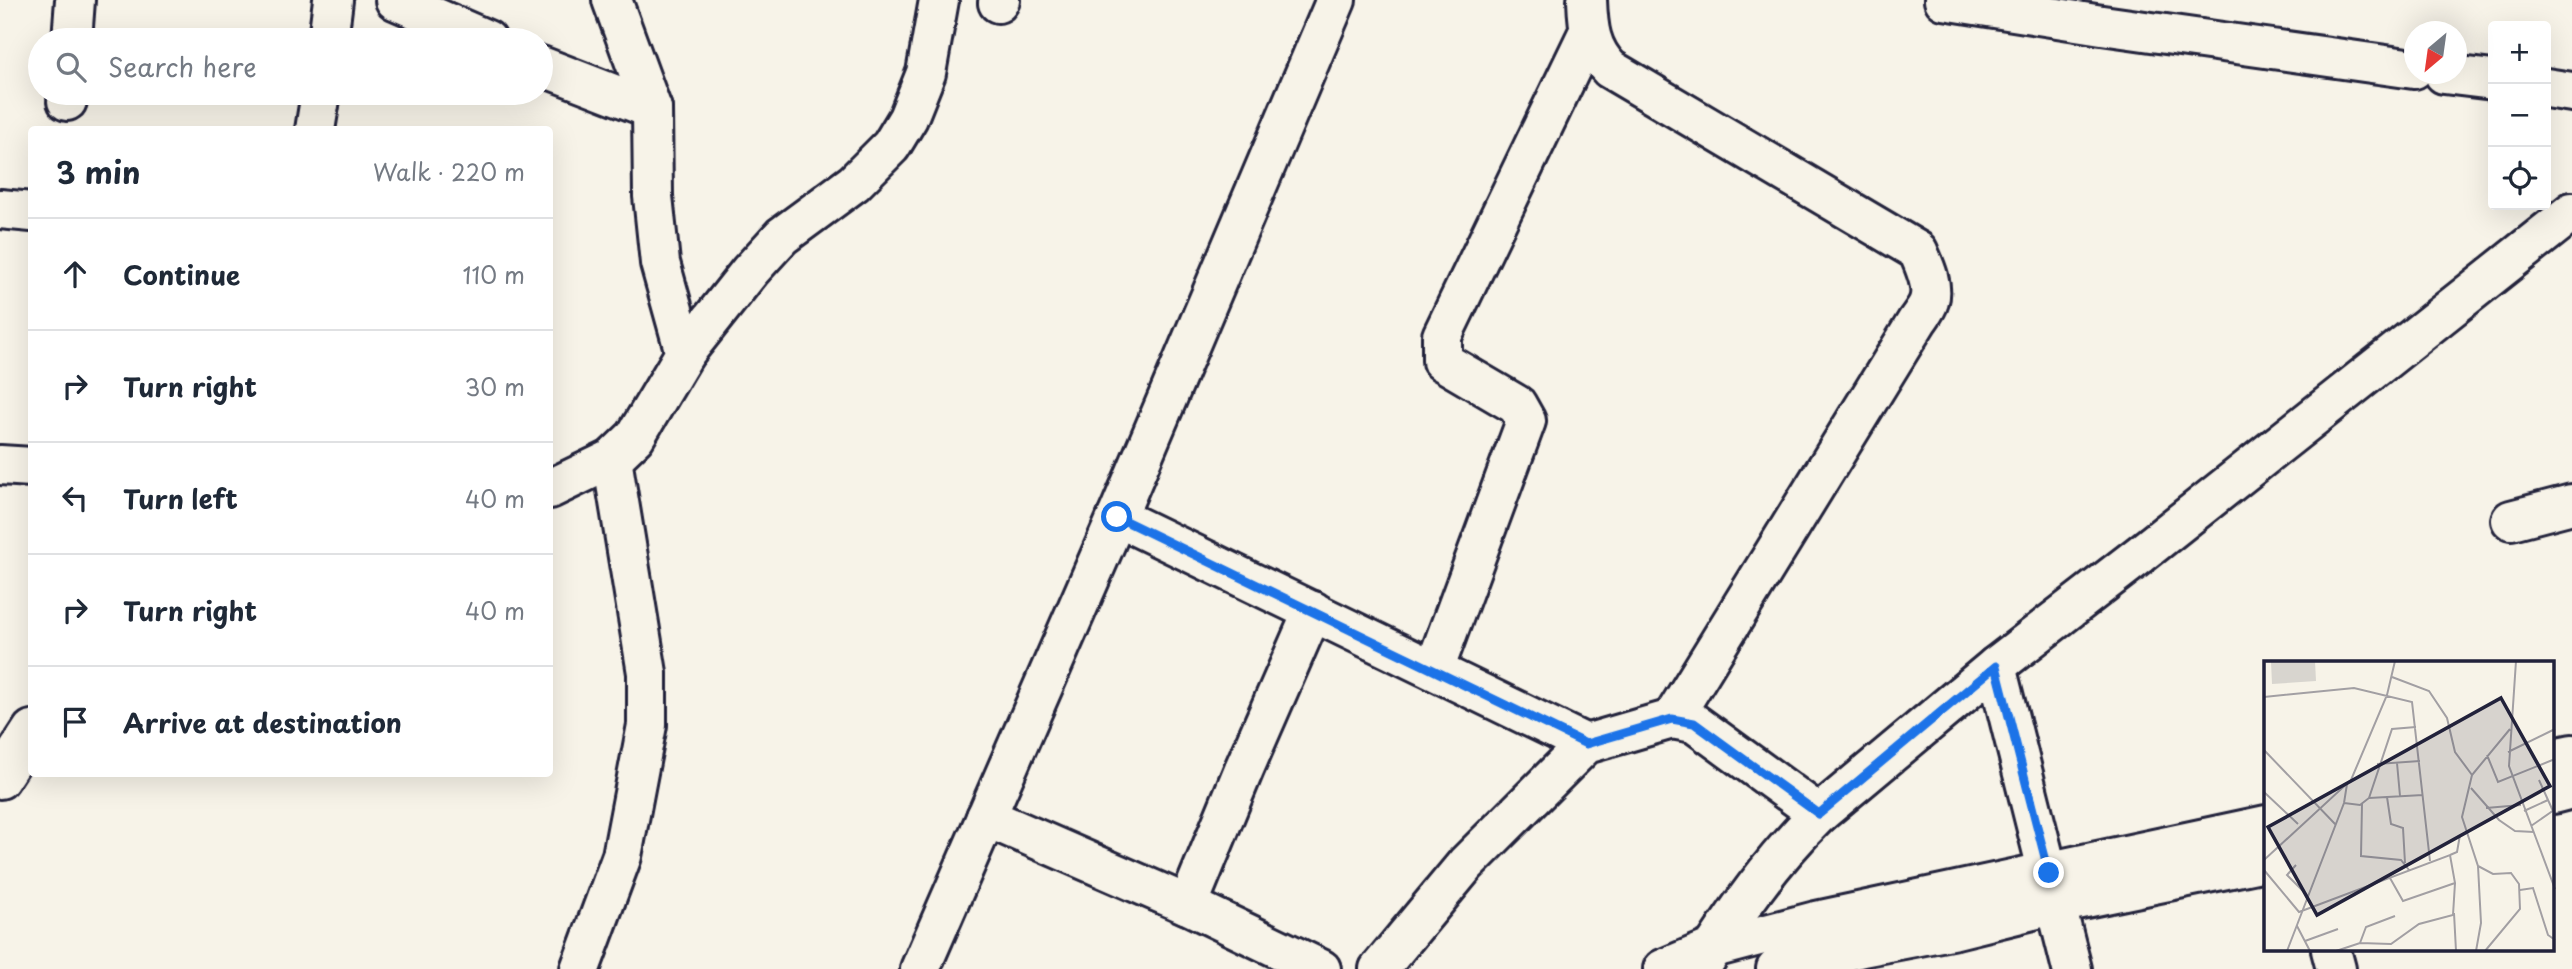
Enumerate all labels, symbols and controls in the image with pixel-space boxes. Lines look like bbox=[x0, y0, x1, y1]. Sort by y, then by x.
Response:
north arrow bbox=[2404, 21, 2467, 84]
map controls bbox=[2488, 21, 2551, 210]
button: + bbox=[2488, 21, 2551, 84]
search box bbox=[28, 28, 553, 105]
text: Search here bbox=[108, 47, 257, 86]
icon: search bbox=[52, 48, 90, 86]
button: − bbox=[2488, 84, 2551, 147]
button: locate bbox=[2488, 147, 2551, 210]
text: 3 min bbox=[56, 149, 141, 194]
text: Walk · 220 m bbox=[373, 154, 525, 189]
icon: ahead bbox=[56, 255, 94, 293]
text: Continue bbox=[123, 255, 240, 294]
text: 110 m bbox=[463, 257, 525, 292]
icon: right bbox=[56, 367, 94, 405]
text: Turn right bbox=[123, 367, 257, 406]
text: 30 m bbox=[464, 369, 525, 404]
icon: left bbox=[56, 479, 94, 517]
text: Turn left bbox=[123, 479, 238, 518]
text: 40 m bbox=[465, 481, 525, 516]
route start bbox=[1101, 501, 1132, 532]
icon: right bbox=[56, 591, 94, 629]
text: Turn right bbox=[123, 591, 257, 630]
text: 40 m bbox=[465, 593, 525, 628]
inset map bbox=[2264, 661, 2554, 951]
icon: arrive bbox=[56, 703, 94, 741]
text: Arrive at destination bbox=[123, 703, 402, 742]
route end bbox=[2033, 857, 2064, 888]

